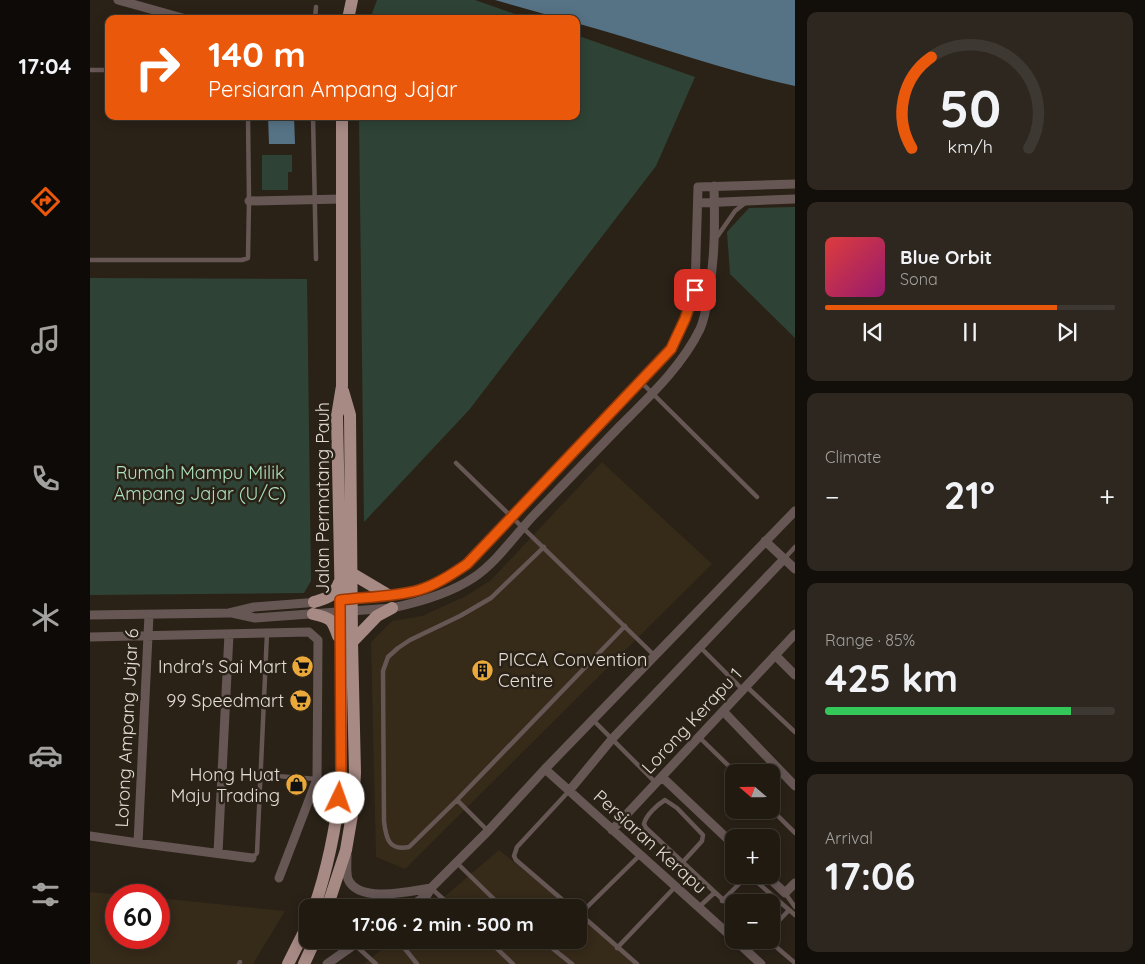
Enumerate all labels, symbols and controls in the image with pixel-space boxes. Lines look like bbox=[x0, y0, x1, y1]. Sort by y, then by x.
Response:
text: 140 m bbox=[208, 32, 306, 76]
icon: right bbox=[125, 35, 190, 100]
text: 17:04 bbox=[18, 52, 72, 80]
text: Persiaran Ampang Jajar bbox=[208, 75, 457, 103]
text: 50 bbox=[939, 75, 1001, 140]
text: km/h bbox=[947, 135, 993, 157]
icon: directions bbox=[28, 184, 63, 219]
text: Blue Orbit bbox=[900, 245, 992, 269]
pin bbox=[674, 269, 716, 311]
text: Sona bbox=[900, 269, 938, 289]
icon: arrive bbox=[681, 276, 709, 304]
icon: previous bbox=[859, 318, 887, 346]
icon: pause bbox=[956, 318, 984, 346]
icon: next bbox=[1053, 318, 1081, 346]
icon: music bbox=[28, 322, 63, 357]
street label: Jalan Permatang Pauh bbox=[311, 402, 334, 594]
text: Climate bbox=[825, 447, 881, 467]
icon: phone bbox=[28, 461, 63, 496]
park label: Rumah Mampu Milik Ampang Jajar (U/C) bbox=[114, 461, 286, 505]
text: 21° bbox=[944, 471, 995, 519]
text: − bbox=[825, 479, 840, 514]
text: + bbox=[1099, 479, 1115, 514]
icon: climate bbox=[28, 600, 63, 635]
street label: Lorong Ampang Jajar 6 bbox=[110, 628, 143, 828]
text: Range · 85% bbox=[825, 630, 915, 650]
place label: PICCA Convention Centre bbox=[498, 648, 647, 692]
text: 425 km bbox=[825, 654, 958, 702]
place label: Indra's Sai Mart bbox=[158, 655, 287, 678]
supermarket icon: Indra's Sai Mart bbox=[291, 655, 315, 679]
building icon: PICCA Convention Centre bbox=[470, 658, 494, 682]
street label: Lorong Kerapu 1 bbox=[637, 663, 747, 778]
place label: 99 Speedmart bbox=[166, 689, 284, 712]
supermarket icon: 99 Speedmart bbox=[288, 689, 312, 713]
icon: car bbox=[28, 738, 63, 773]
place label: Hong Huat Maju Trading bbox=[170, 763, 280, 807]
north arrow bbox=[725, 764, 780, 819]
map controls bbox=[725, 764, 780, 949]
position arrow bbox=[312, 771, 364, 823]
shop icon: Hong Huat Maju Trading bbox=[284, 773, 308, 797]
street label: Persiaran Kerapu bbox=[589, 785, 712, 899]
text: Arrival bbox=[825, 828, 873, 848]
button: + bbox=[725, 829, 780, 884]
text: 17:06 bbox=[825, 852, 915, 900]
icon: filters bbox=[28, 877, 63, 912]
speed limit sign: 60 bbox=[105, 884, 170, 949]
button: − bbox=[725, 894, 780, 949]
text: 17:06 · 2 min · 500 m bbox=[352, 912, 534, 936]

